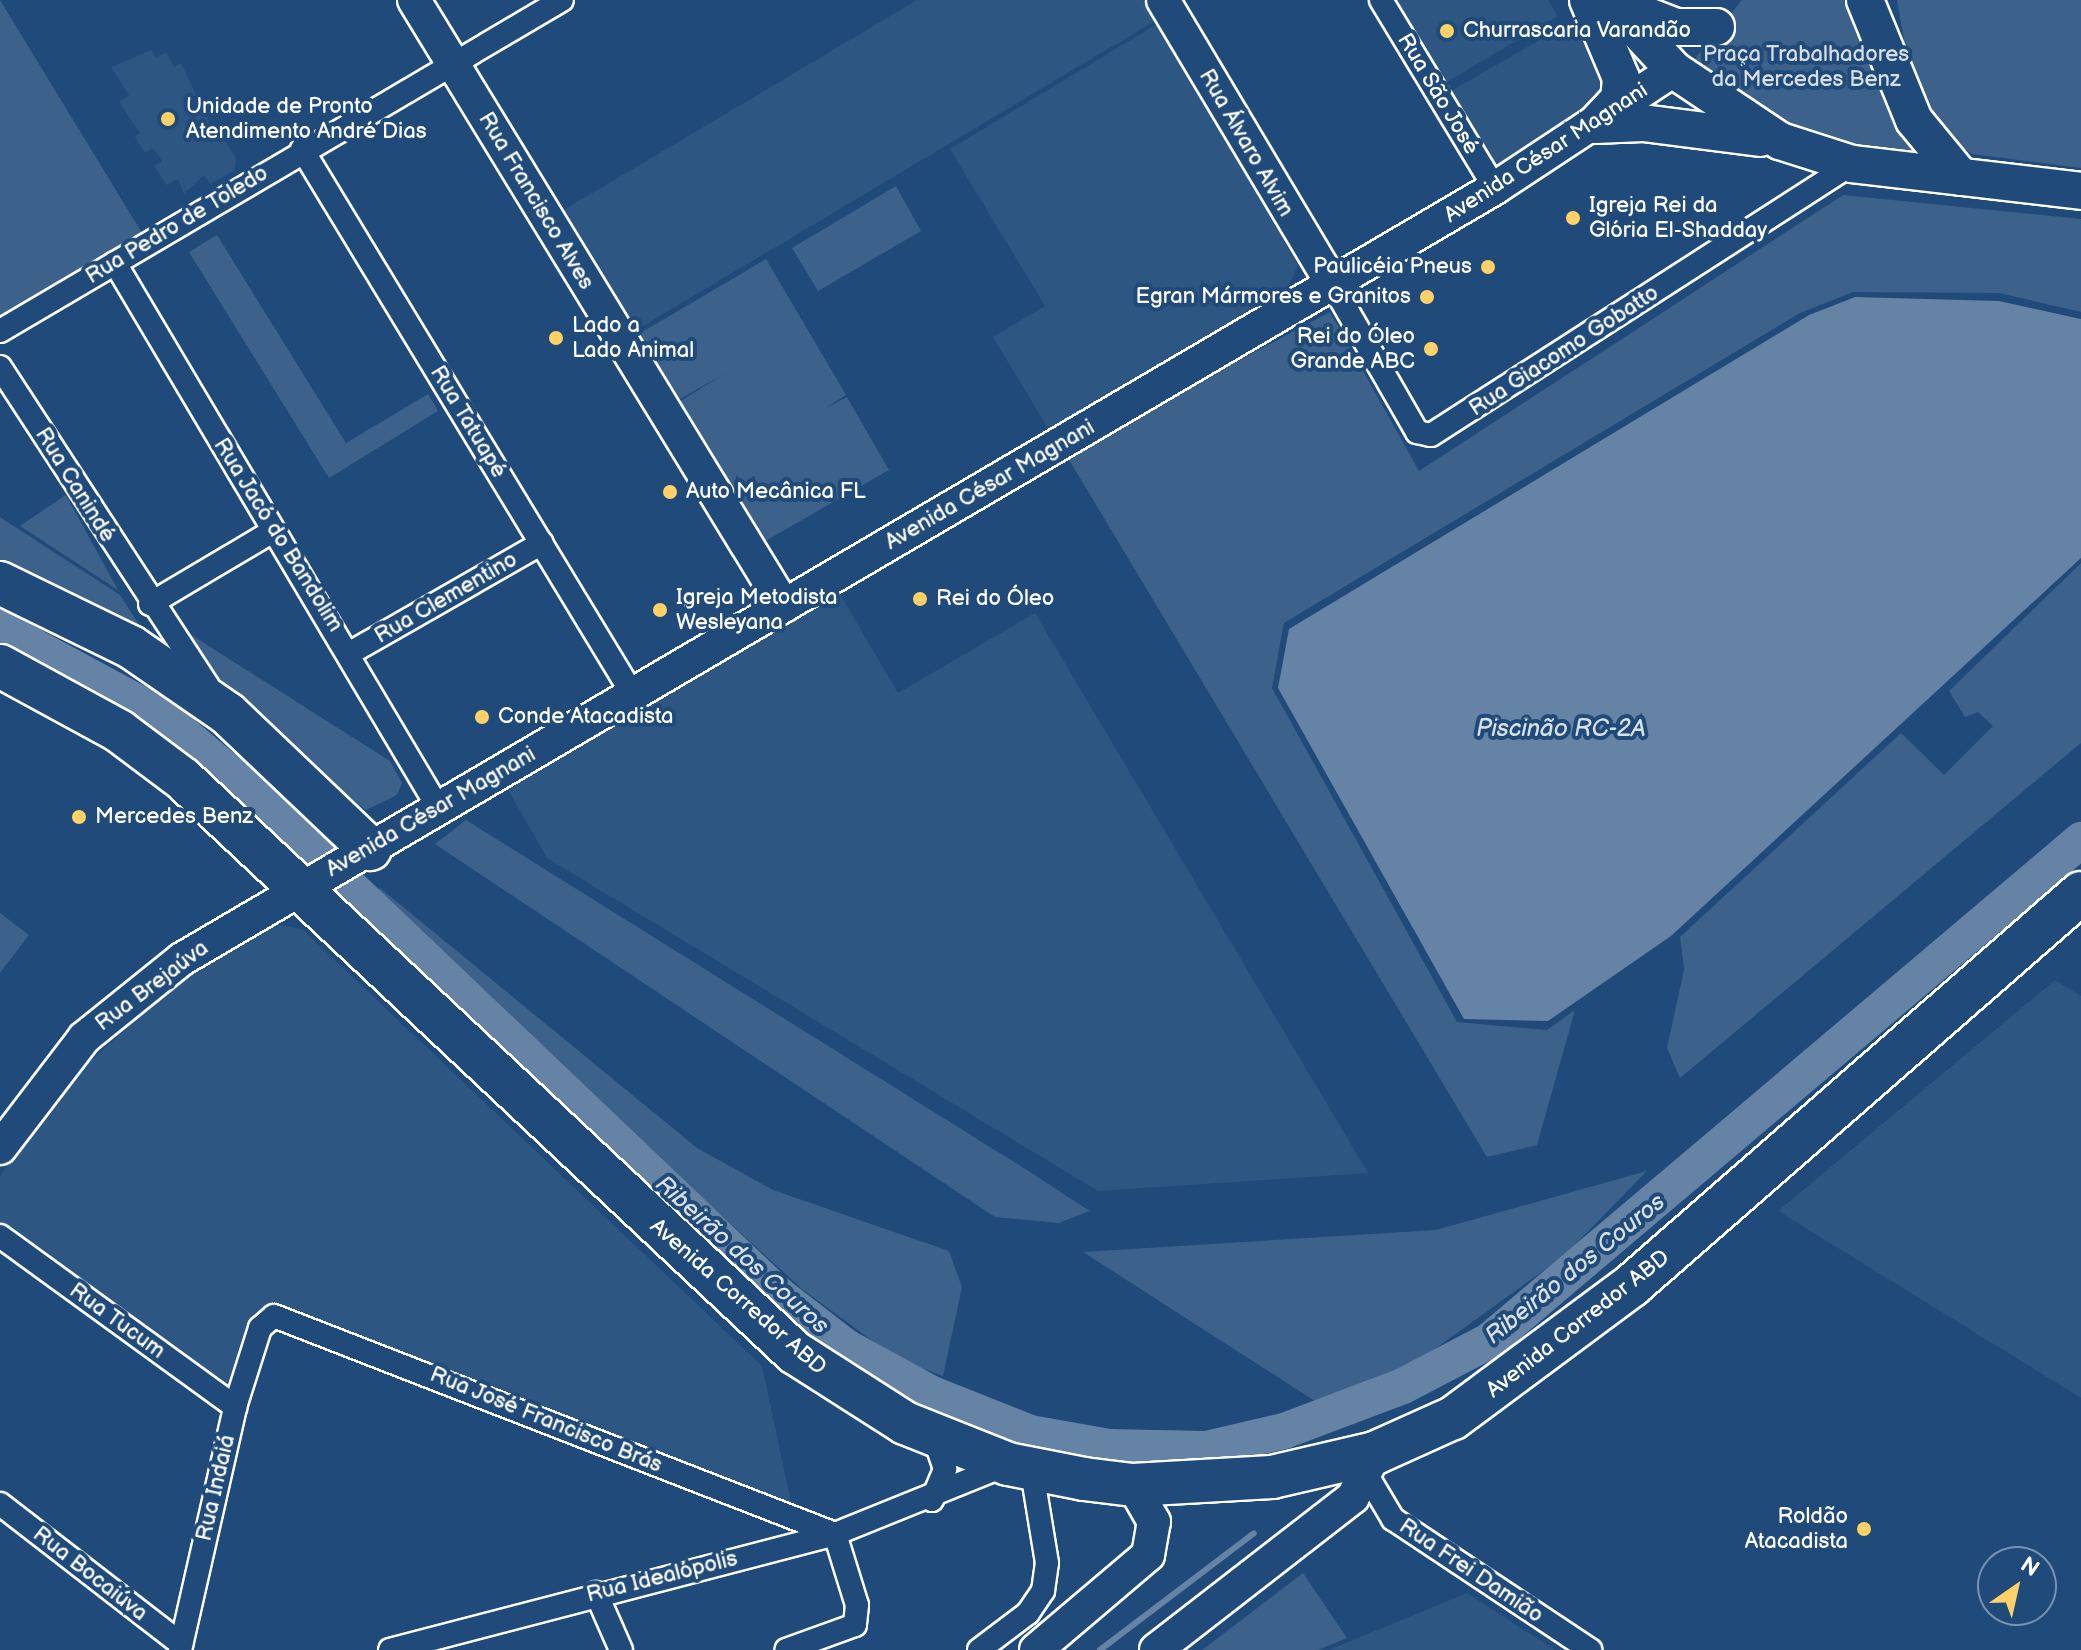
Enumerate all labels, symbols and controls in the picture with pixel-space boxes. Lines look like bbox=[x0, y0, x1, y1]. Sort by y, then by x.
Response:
place label: Churrascaria Varandão bbox=[1463, 18, 1692, 44]
marker: Churrascaria Varandão bbox=[1438, 22, 1456, 40]
street label: Rua São José bbox=[1391, 28, 1485, 160]
park label: Praça Trabalhadores da Mercedes Benz bbox=[1703, 41, 1909, 92]
street label: Rua Álvaro Alvim bbox=[1193, 65, 1299, 221]
street label: Avenida César Magnani bbox=[1439, 77, 1653, 229]
place label: Unidade de Pronto Atendimento André Dias bbox=[186, 93, 427, 144]
marker: Unidade de Pronto Atendimento André Dias bbox=[157, 108, 179, 130]
street label: Rua Francisco Alves bbox=[473, 108, 599, 294]
street label: Rua Pedro de Toledo bbox=[81, 160, 273, 290]
place label: Igreja Rei da Glória El-Shadday bbox=[1589, 192, 1767, 244]
marker: Igreja Rei da Glória El-Shadday bbox=[1564, 209, 1582, 227]
place label: Paulicéia Pneus bbox=[1313, 254, 1472, 280]
marker: Paulicéia Pneus bbox=[1479, 258, 1497, 276]
street label: Rua Giacomo Gobatto bbox=[1464, 280, 1664, 422]
place label: Egran Mármores e Granitos bbox=[1136, 284, 1411, 310]
marker: Egran Mármores e Granitos bbox=[1418, 288, 1436, 306]
place label: Lado a Lado Animal bbox=[572, 312, 694, 364]
place label: Rei do Óleo Grande ABC bbox=[1290, 323, 1415, 374]
marker: Lado a Lado Animal bbox=[547, 329, 565, 347]
marker: Rei do Óleo Grande ABC bbox=[1422, 340, 1440, 358]
street label: Rua Tatuapé bbox=[424, 361, 512, 483]
street label: Avenida César Magnani bbox=[881, 414, 1099, 556]
street label: Rua Canindé bbox=[29, 423, 121, 547]
street label: Rua Jacó do Bandolim bbox=[207, 433, 349, 637]
place label: Auto Mecânica FL bbox=[686, 479, 866, 505]
marker: Auto Mecânica FL bbox=[661, 483, 679, 501]
street label: Rua Clementino bbox=[370, 547, 522, 649]
place label: Igreja Metodista Wesleyana bbox=[676, 584, 838, 636]
place label: Rei do Óleo bbox=[936, 586, 1054, 612]
marker: Rei do Óleo bbox=[911, 590, 929, 608]
marker: Igreja Metodista Wesleyana bbox=[651, 601, 669, 619]
place label: Conde Atacadista bbox=[498, 704, 673, 730]
marker: Conde Atacadista bbox=[473, 708, 491, 726]
water label: Piscinão RC-2A bbox=[1476, 715, 1646, 743]
street label: Avenida César Magnani bbox=[322, 741, 540, 883]
place label: Mercedes Benz bbox=[95, 804, 253, 830]
marker: Mercedes Benz bbox=[70, 808, 88, 826]
street label: Rua Brejaúva bbox=[90, 935, 214, 1037]
water label: Ribeirão dos Couros bbox=[650, 1170, 834, 1340]
water label: Ribeirão dos Couros bbox=[1479, 1188, 1671, 1350]
street label: Avenida Corredor ABD bbox=[644, 1213, 832, 1381]
street label: Avenida Corredor ABD bbox=[1481, 1244, 1675, 1404]
street label: Rua Tucum bbox=[64, 1277, 170, 1365]
street label: Rua José Francisco Brás bbox=[426, 1361, 666, 1479]
street label: Rua Indaiá bbox=[191, 1432, 241, 1544]
place label: Roldão Atacadista bbox=[1745, 1503, 1848, 1554]
street label: Rua Frei Damião bbox=[1394, 1513, 1548, 1629]
marker: Roldão Atacadista bbox=[1855, 1520, 1873, 1538]
street label: Rua Bocaiúva bbox=[27, 1521, 153, 1627]
street label: Rua Idealópolis bbox=[584, 1545, 740, 1609]
north arrow bbox=[1977, 1546, 2057, 1626]
text: N bbox=[2015, 1552, 2044, 1583]

